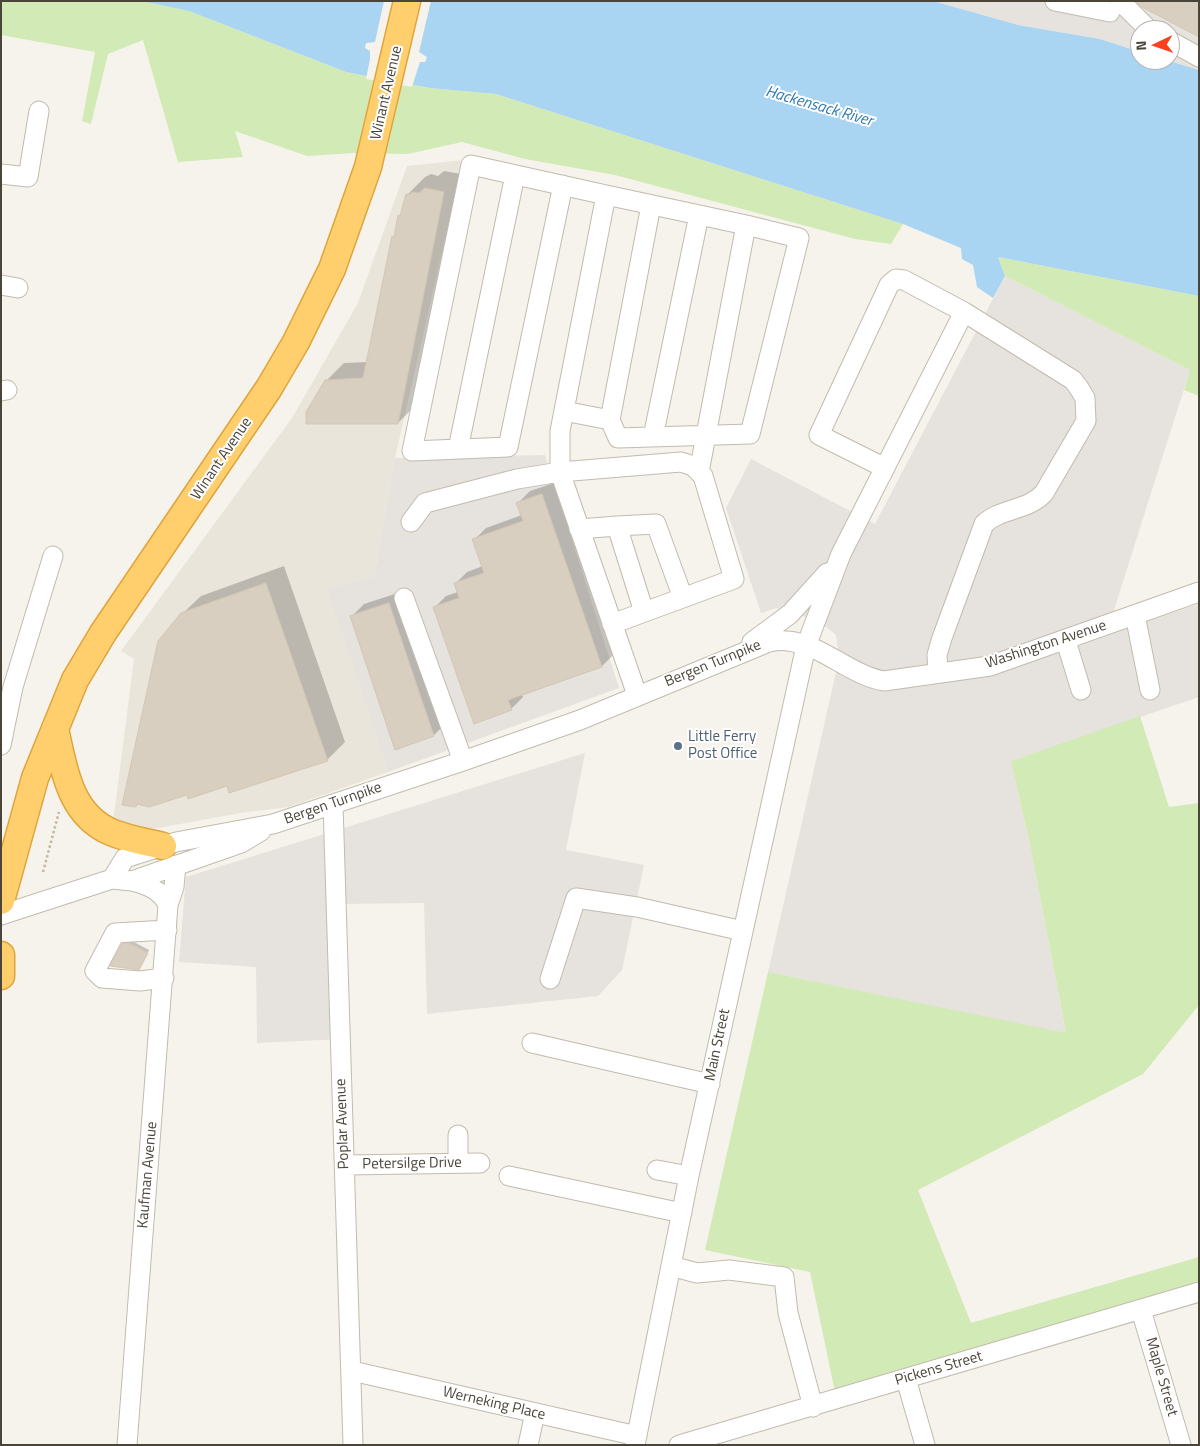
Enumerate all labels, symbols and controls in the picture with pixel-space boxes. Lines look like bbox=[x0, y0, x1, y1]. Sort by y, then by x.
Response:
north arrow bbox=[1130, 20, 1180, 70]
text: N bbox=[1130, 40, 1151, 51]
street label: Winant Avenue bbox=[367, 44, 407, 142]
water label: Hackensack River bbox=[763, 83, 875, 131]
street label: Winant Avenue bbox=[188, 414, 256, 504]
street label: Washington Avenue bbox=[983, 617, 1109, 673]
street label: Bergen Turnpike bbox=[662, 637, 764, 691]
place label: Little Ferry Post Office bbox=[688, 728, 757, 763]
marker: Little Ferry Post Office bbox=[672, 740, 684, 752]
street label: Bergen Turnpike bbox=[282, 779, 384, 829]
street label: Main Street bbox=[702, 1007, 734, 1083]
street label: Poplar Avenue bbox=[332, 1078, 354, 1170]
street label: Kaufman Avenue bbox=[134, 1121, 162, 1229]
street label: Petersilge Drive bbox=[362, 1154, 462, 1174]
street label: Maple Street bbox=[1141, 1336, 1181, 1418]
street label: Pickens Street bbox=[893, 1348, 985, 1390]
street label: Werneking Place bbox=[441, 1383, 547, 1425]

